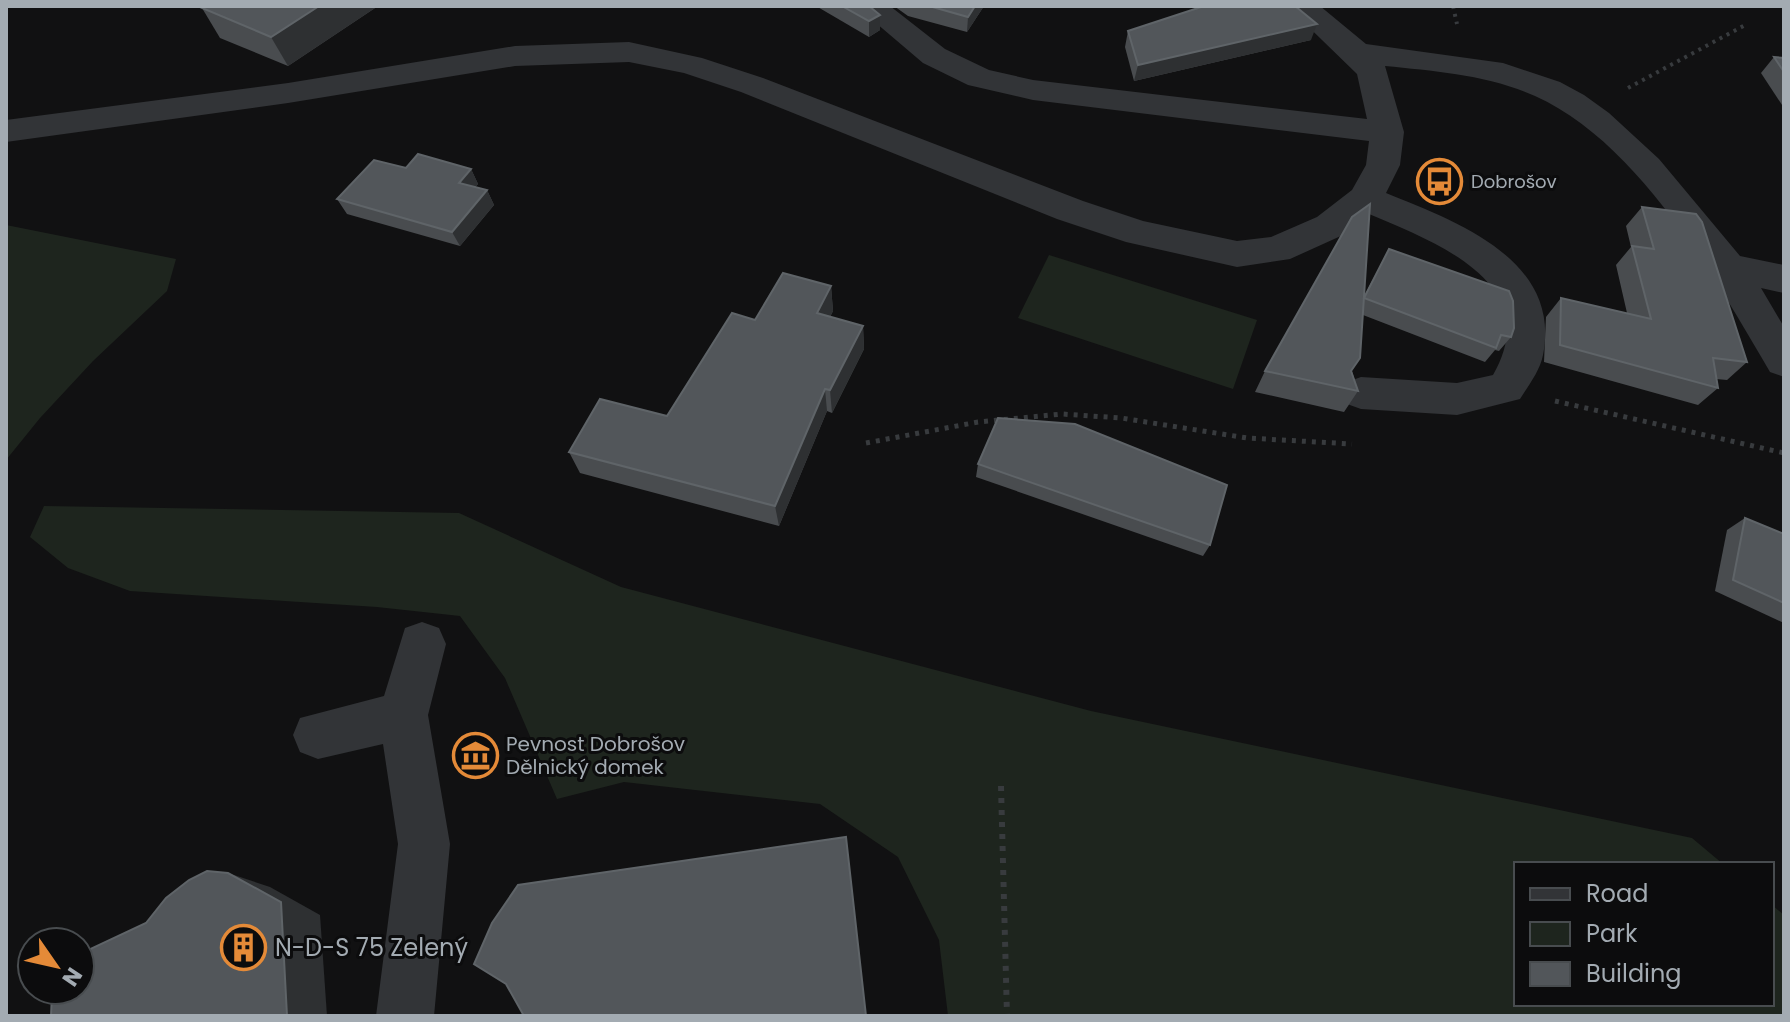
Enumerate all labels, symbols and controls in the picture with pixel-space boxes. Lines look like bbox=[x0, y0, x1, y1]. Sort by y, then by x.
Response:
bus stop icon: Dobrošov bbox=[1416, 157, 1464, 205]
place label: Dobrošov bbox=[1471, 169, 1557, 194]
place label: Pevnost Dobrošov Dělnický domek bbox=[506, 730, 685, 781]
museum icon: Pevnost Dobrošov Dělnický domek bbox=[451, 731, 499, 779]
legend bbox=[1514, 862, 1774, 1006]
text: Road bbox=[1586, 877, 1648, 910]
text: Park bbox=[1586, 917, 1638, 950]
building icon: N-D-S 75 Zelený bbox=[220, 923, 268, 971]
north arrow bbox=[16, 926, 96, 1006]
place label: N-D-S 75 Zelený bbox=[275, 931, 468, 964]
text: Building bbox=[1586, 957, 1682, 990]
text: N bbox=[55, 961, 90, 992]

